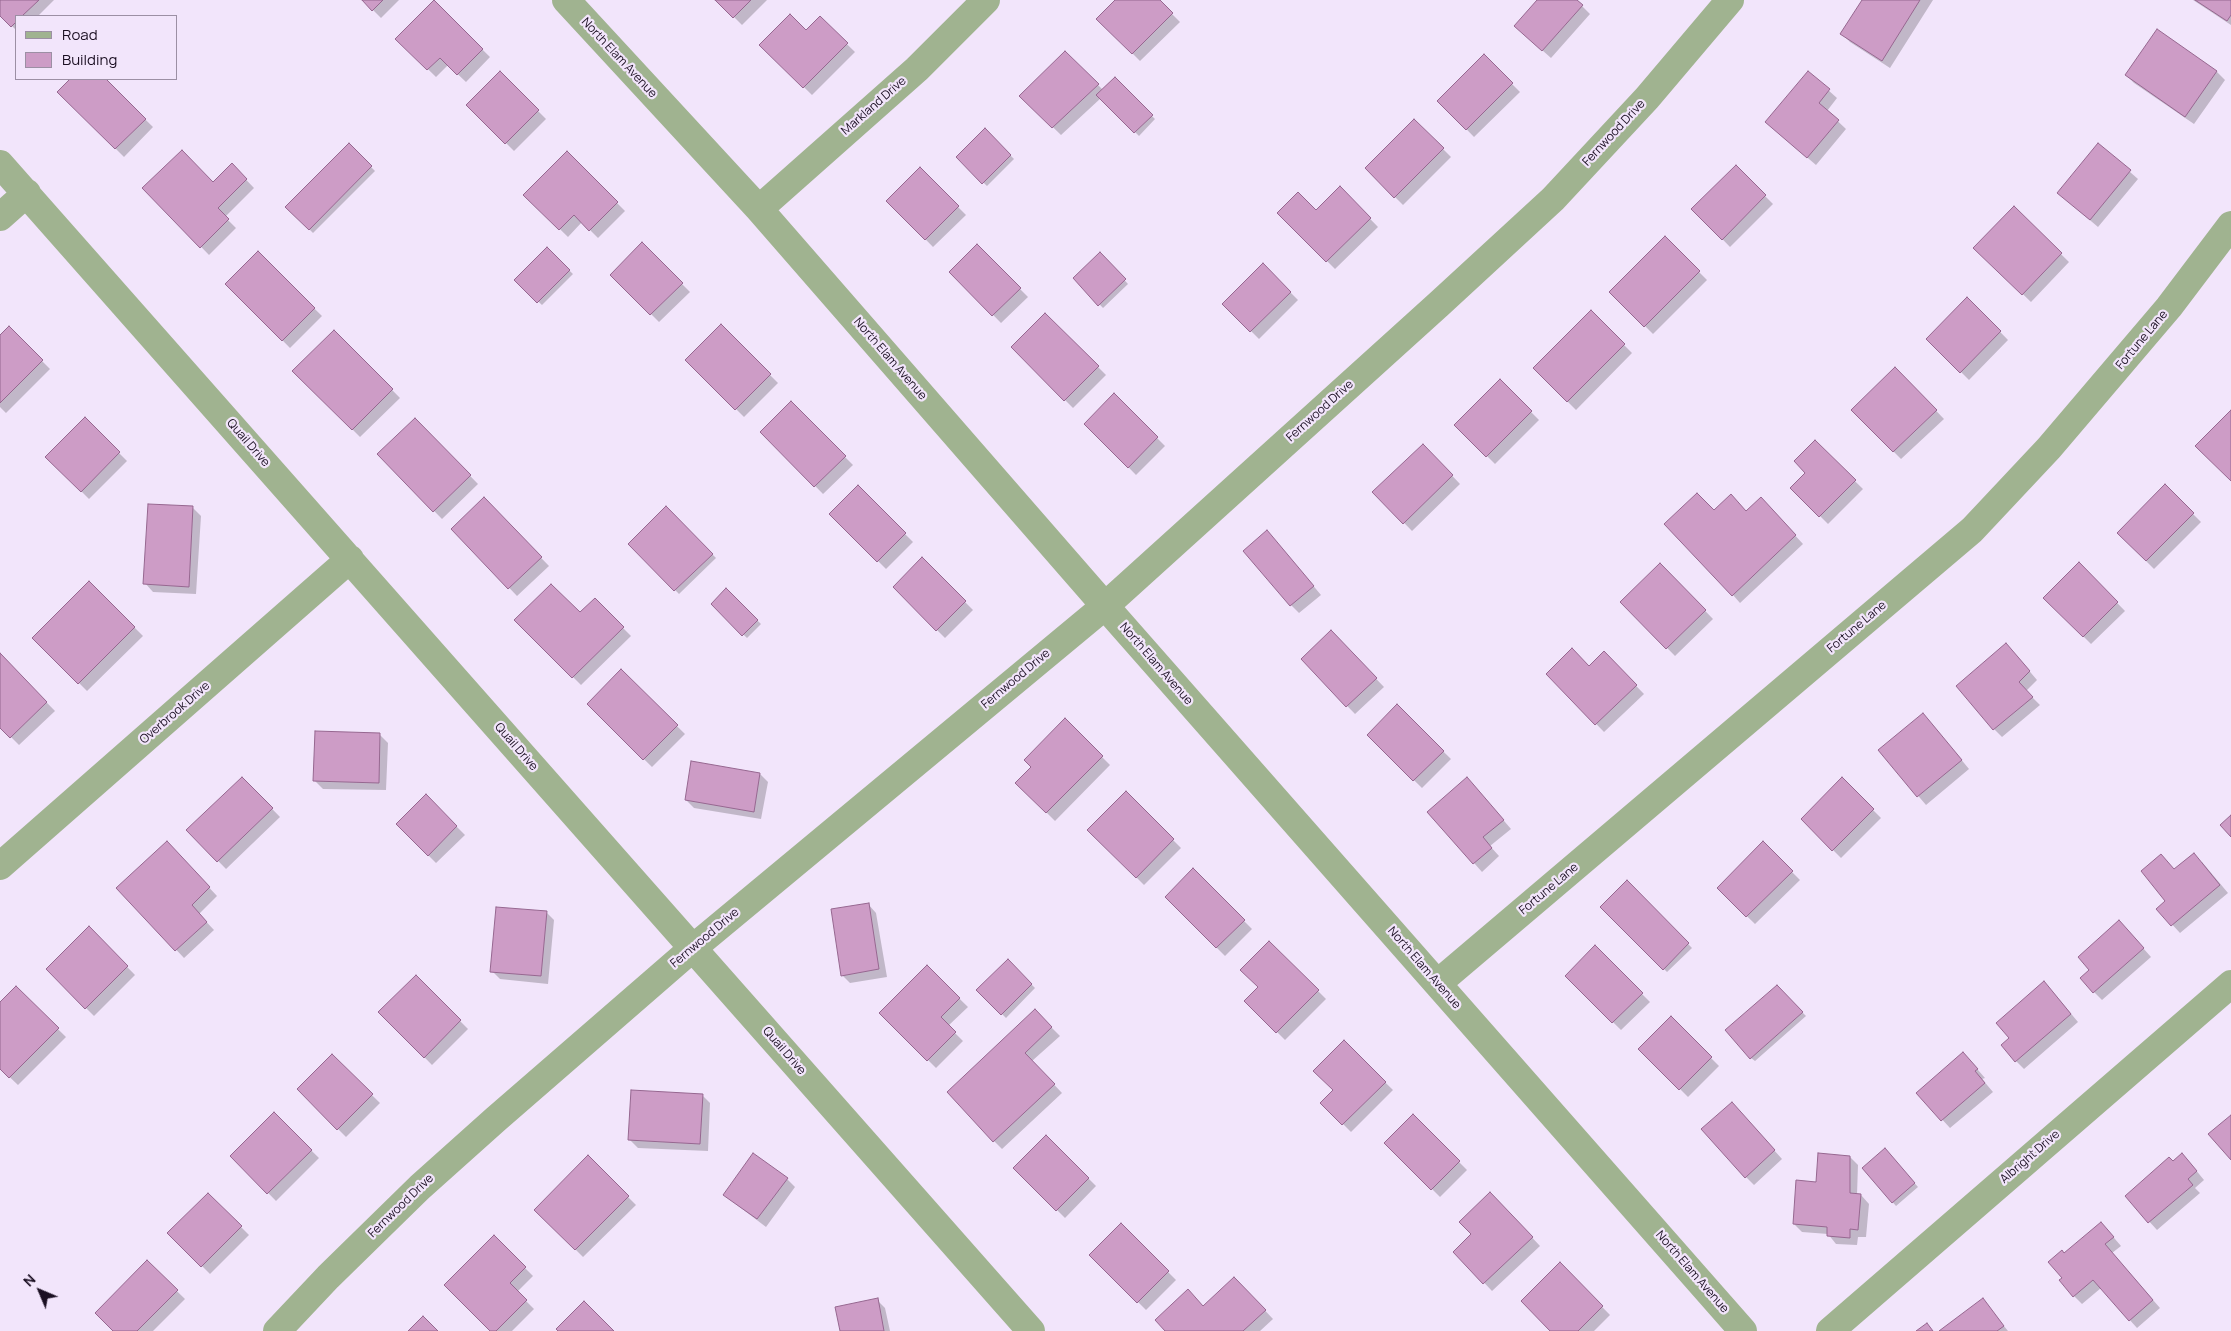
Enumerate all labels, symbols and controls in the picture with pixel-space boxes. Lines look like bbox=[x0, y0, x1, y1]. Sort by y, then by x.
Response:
legend bbox=[15, 15, 178, 80]
street label: North Elam Avenue bbox=[578, 15, 660, 101]
text: Road bbox=[62, 24, 98, 45]
text: Building bbox=[62, 49, 117, 70]
street label: Markland Drive bbox=[839, 74, 909, 138]
street label: Fernwood Drive bbox=[1580, 97, 1648, 169]
street label: Fortune Lane bbox=[2113, 308, 2171, 372]
street label: North Elam Avenue bbox=[850, 315, 930, 403]
street label: Fernwood Drive bbox=[1284, 377, 1356, 445]
street label: Quail Drive bbox=[223, 416, 273, 470]
street label: Fortune Lane bbox=[1825, 598, 1889, 656]
street label: North Elam Avenue bbox=[1116, 620, 1196, 708]
street label: Fernwood Drive bbox=[979, 646, 1053, 712]
street label: Overbrook Drive bbox=[137, 679, 213, 747]
street label: Quail Drive bbox=[491, 720, 541, 774]
street label: Fortune Lane bbox=[1517, 860, 1581, 918]
street label: Fernwood Drive bbox=[668, 905, 742, 971]
street label: North Elam Avenue bbox=[1384, 924, 1464, 1012]
street label: Quail Drive bbox=[759, 1024, 809, 1078]
street label: Albright Drive bbox=[1997, 1127, 2063, 1187]
street label: Fernwood Drive bbox=[365, 1171, 437, 1241]
street label: North Elam Avenue bbox=[1652, 1228, 1732, 1316]
north arrow bbox=[15, 1266, 65, 1316]
text: N bbox=[19, 1270, 39, 1290]

